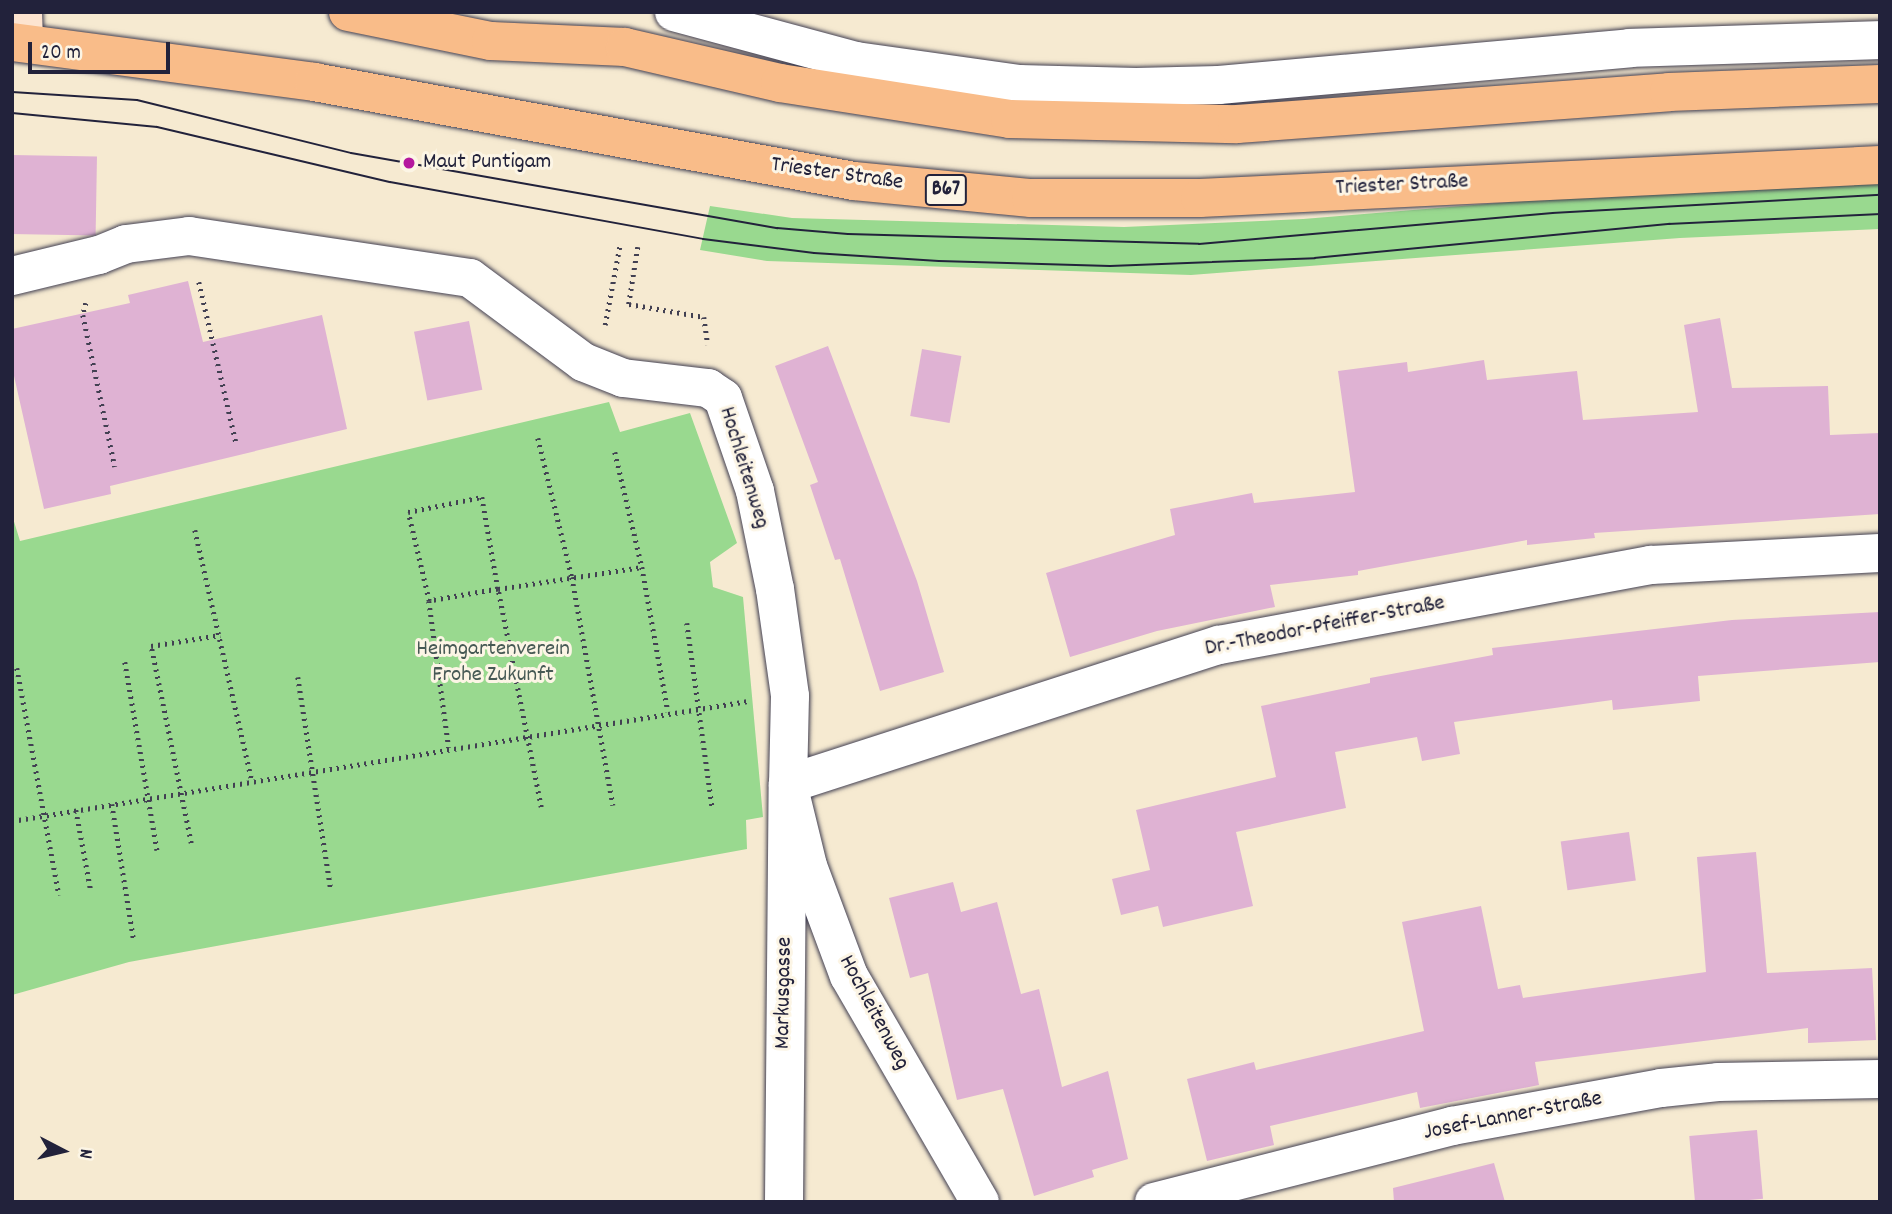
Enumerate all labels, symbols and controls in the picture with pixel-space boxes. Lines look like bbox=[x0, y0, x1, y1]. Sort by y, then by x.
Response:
scale bar bbox=[32, 28, 173, 72]
text: 20 m bbox=[41, 39, 81, 69]
place label: Maut Puntigam bbox=[423, 149, 551, 177]
street label: Triester Straße bbox=[769, 152, 905, 198]
marker: Maut Puntigam bbox=[401, 155, 417, 171]
street label: Triester Straße bbox=[1335, 169, 1469, 203]
road number: B67 bbox=[923, 172, 969, 208]
street label: Hochleitenweg bbox=[711, 404, 775, 532]
street label: Dr.-Theodor-Pfeiffer-Straße bbox=[1203, 590, 1447, 664]
park label: Heimgartenverein Frohe Zukunft bbox=[416, 636, 570, 690]
street label: Markusgasse bbox=[770, 937, 800, 1049]
street label: Hochleitenweg bbox=[831, 951, 915, 1075]
street label: Josef-Lanner-Straße bbox=[1421, 1086, 1605, 1148]
north arrow bbox=[28, 1116, 98, 1186]
text: N bbox=[70, 1147, 98, 1160]

